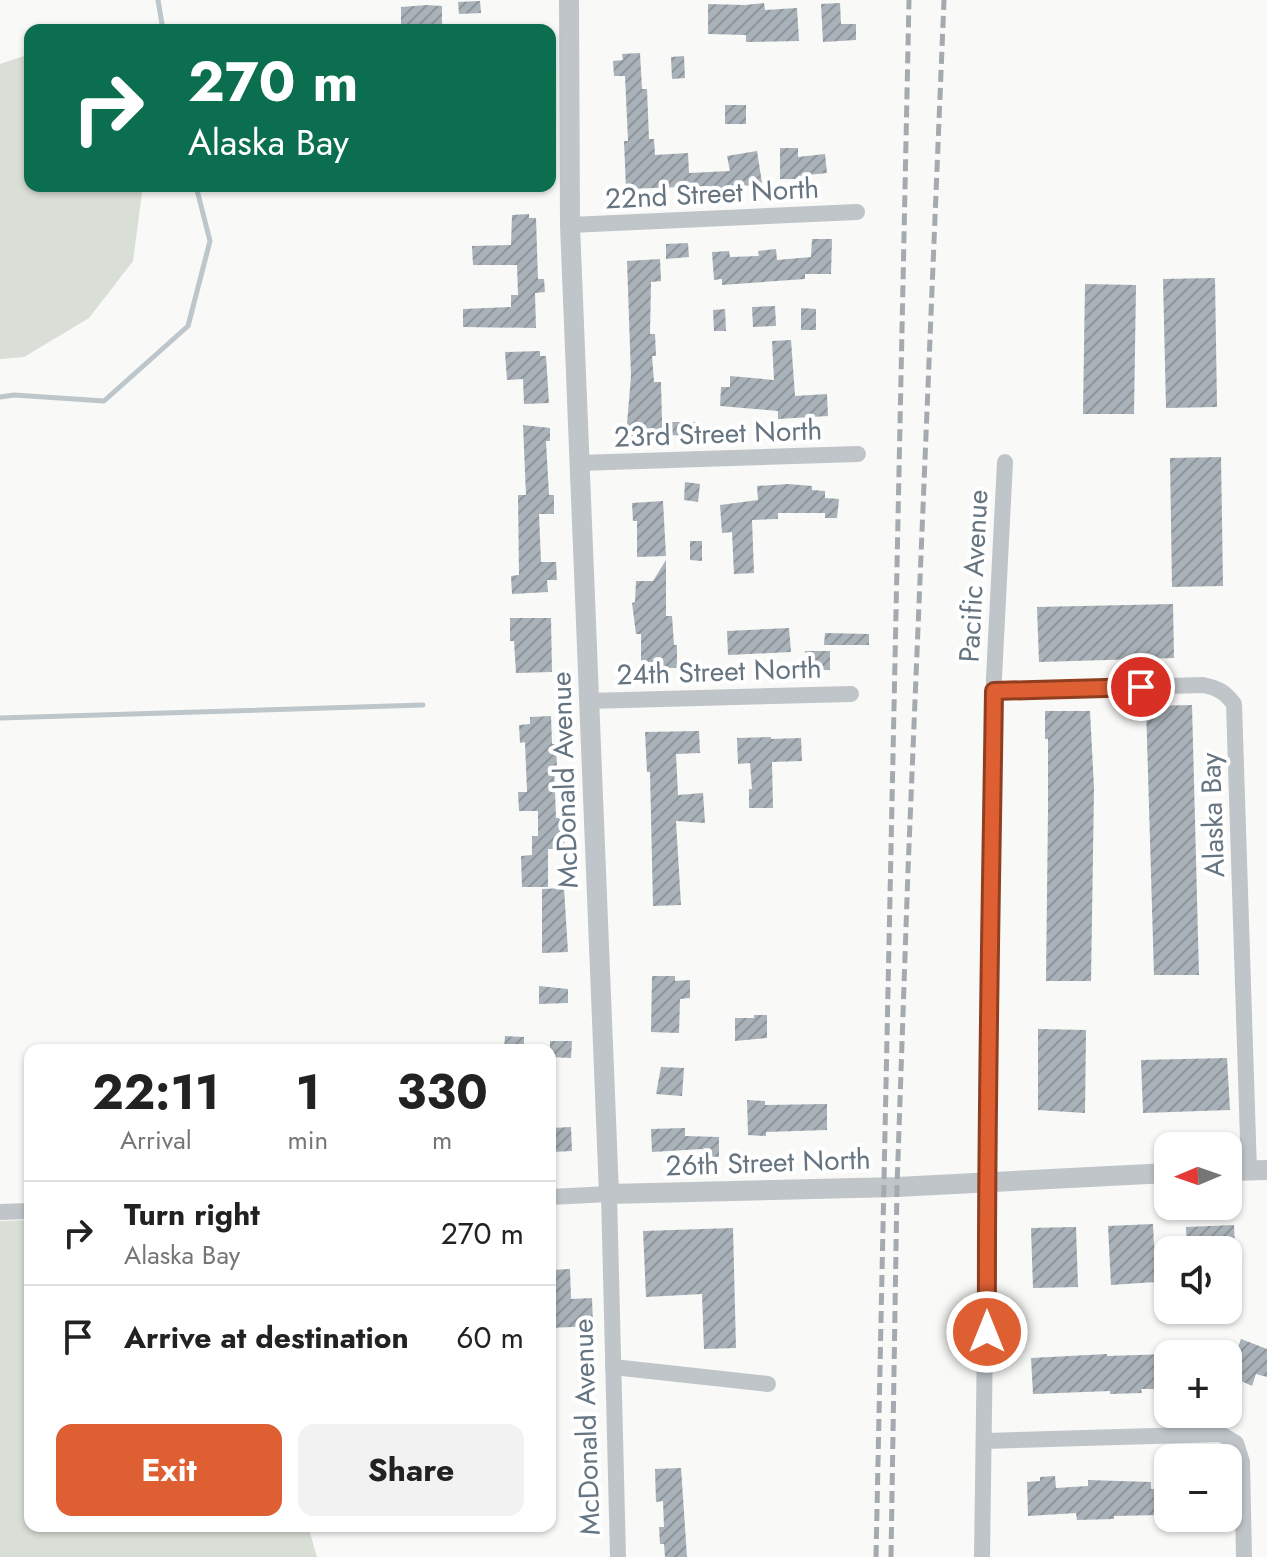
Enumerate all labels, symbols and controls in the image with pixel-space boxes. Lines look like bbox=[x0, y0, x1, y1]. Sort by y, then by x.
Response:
text: 270 m bbox=[188, 41, 358, 122]
icon: right bbox=[56, 56, 160, 160]
text: Alaska Bay bbox=[188, 116, 349, 168]
street label: 22nd Street North bbox=[604, 167, 820, 220]
street label: 23rd Street North bbox=[613, 409, 823, 458]
street label: Pacific Avenue bbox=[949, 489, 998, 663]
street label: 24th Street North bbox=[616, 647, 822, 696]
pin bbox=[1107, 653, 1175, 721]
icon: arrive bbox=[1119, 665, 1163, 709]
street label: McDonald Avenue bbox=[540, 671, 589, 889]
street label: Alaska Bay bbox=[1190, 751, 1235, 878]
text: 22:11 bbox=[92, 1058, 219, 1127]
text: 1 bbox=[296, 1058, 320, 1127]
text: 330 bbox=[396, 1058, 488, 1127]
text: Arrival bbox=[120, 1121, 192, 1159]
text: min bbox=[288, 1121, 328, 1159]
text: m bbox=[432, 1121, 452, 1159]
north arrow bbox=[1154, 1132, 1242, 1220]
map controls bbox=[1154, 1132, 1242, 1532]
street label: 26th Street North bbox=[665, 1138, 871, 1187]
text: Turn right bbox=[124, 1193, 260, 1236]
icon: right bbox=[56, 1211, 100, 1255]
text: 270 m bbox=[441, 1212, 524, 1255]
text: Alaska Bay bbox=[124, 1236, 240, 1274]
button: sound bbox=[1154, 1236, 1242, 1324]
position arrow bbox=[945, 1290, 1029, 1374]
icon: arrive bbox=[56, 1315, 100, 1359]
text: Arrive at destination bbox=[124, 1316, 409, 1359]
text: 60 m bbox=[456, 1316, 524, 1359]
street label: McDonald Avenue bbox=[562, 1318, 611, 1536]
button: + bbox=[1154, 1340, 1242, 1428]
button: Exit bbox=[56, 1424, 282, 1516]
button: Share bbox=[298, 1424, 524, 1516]
button: − bbox=[1154, 1444, 1242, 1532]

